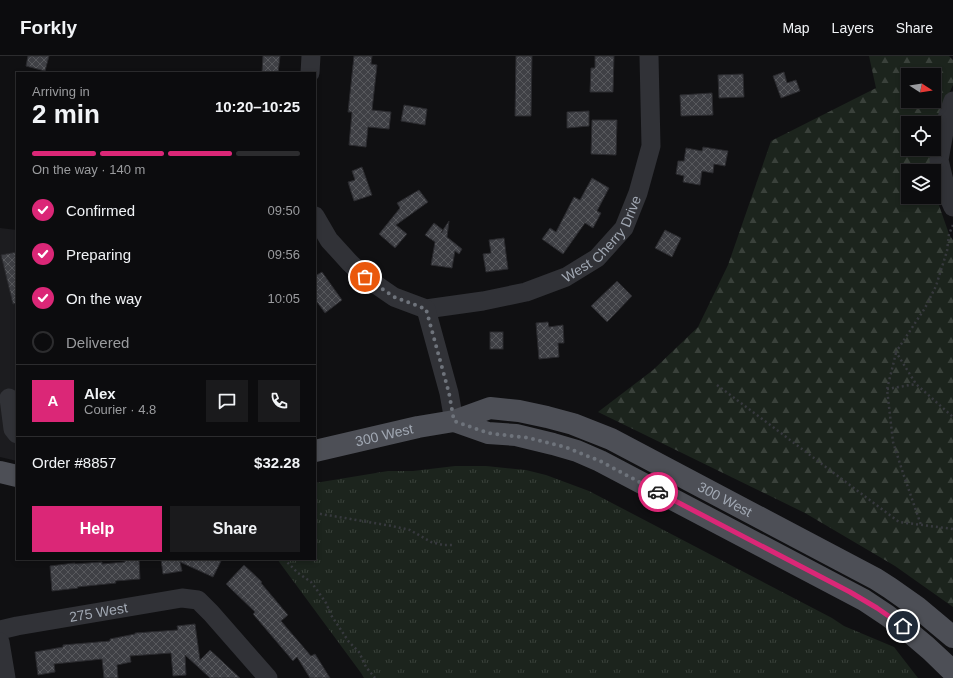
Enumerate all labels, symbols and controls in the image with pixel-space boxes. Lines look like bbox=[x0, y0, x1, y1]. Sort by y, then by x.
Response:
text: Forkly bbox=[20, 17, 77, 38]
text: Map bbox=[782, 20, 810, 36]
text: Layers bbox=[832, 20, 874, 36]
text: Share bbox=[896, 20, 933, 36]
north arrow bbox=[901, 68, 941, 108]
map controls bbox=[901, 68, 941, 204]
text: Arriving in bbox=[32, 84, 90, 99]
text: 10:20–10:25 bbox=[215, 98, 300, 115]
text: 2 min bbox=[32, 99, 100, 129]
button: locate bbox=[901, 116, 941, 156]
text: On the way · 140 m bbox=[32, 162, 145, 177]
button: layers bbox=[901, 164, 941, 204]
street label: West Cherry Drive bbox=[559, 193, 644, 285]
icon: check bbox=[32, 199, 54, 221]
text: Confirmed bbox=[66, 202, 135, 219]
text: 09:50 bbox=[267, 203, 300, 218]
icon: check bbox=[32, 243, 54, 265]
text: Preparing bbox=[66, 246, 131, 263]
text: 09:56 bbox=[267, 247, 300, 262]
pin bbox=[348, 260, 382, 294]
icon: bag bbox=[354, 266, 376, 288]
icon: check bbox=[32, 287, 54, 309]
text: On the way bbox=[66, 290, 142, 307]
text: 10:05 bbox=[267, 291, 300, 306]
text: Delivered bbox=[66, 334, 129, 351]
button: chat bbox=[206, 380, 248, 422]
button: phone bbox=[258, 380, 300, 422]
text: Alex bbox=[84, 385, 116, 402]
text: A bbox=[48, 392, 58, 409]
text: Courier · 4.8 bbox=[84, 402, 156, 417]
street label: 300 West bbox=[354, 420, 415, 449]
text: Order #8857 bbox=[32, 454, 116, 471]
text: $32.28 bbox=[254, 454, 300, 471]
courier bbox=[638, 472, 678, 512]
street label: 300 West bbox=[695, 478, 755, 520]
icon: car bbox=[647, 481, 669, 503]
button: Help bbox=[32, 506, 162, 552]
button: Share bbox=[170, 506, 300, 552]
street label: 275 West bbox=[68, 599, 129, 625]
pin bbox=[886, 609, 920, 643]
icon: home bbox=[892, 615, 914, 637]

